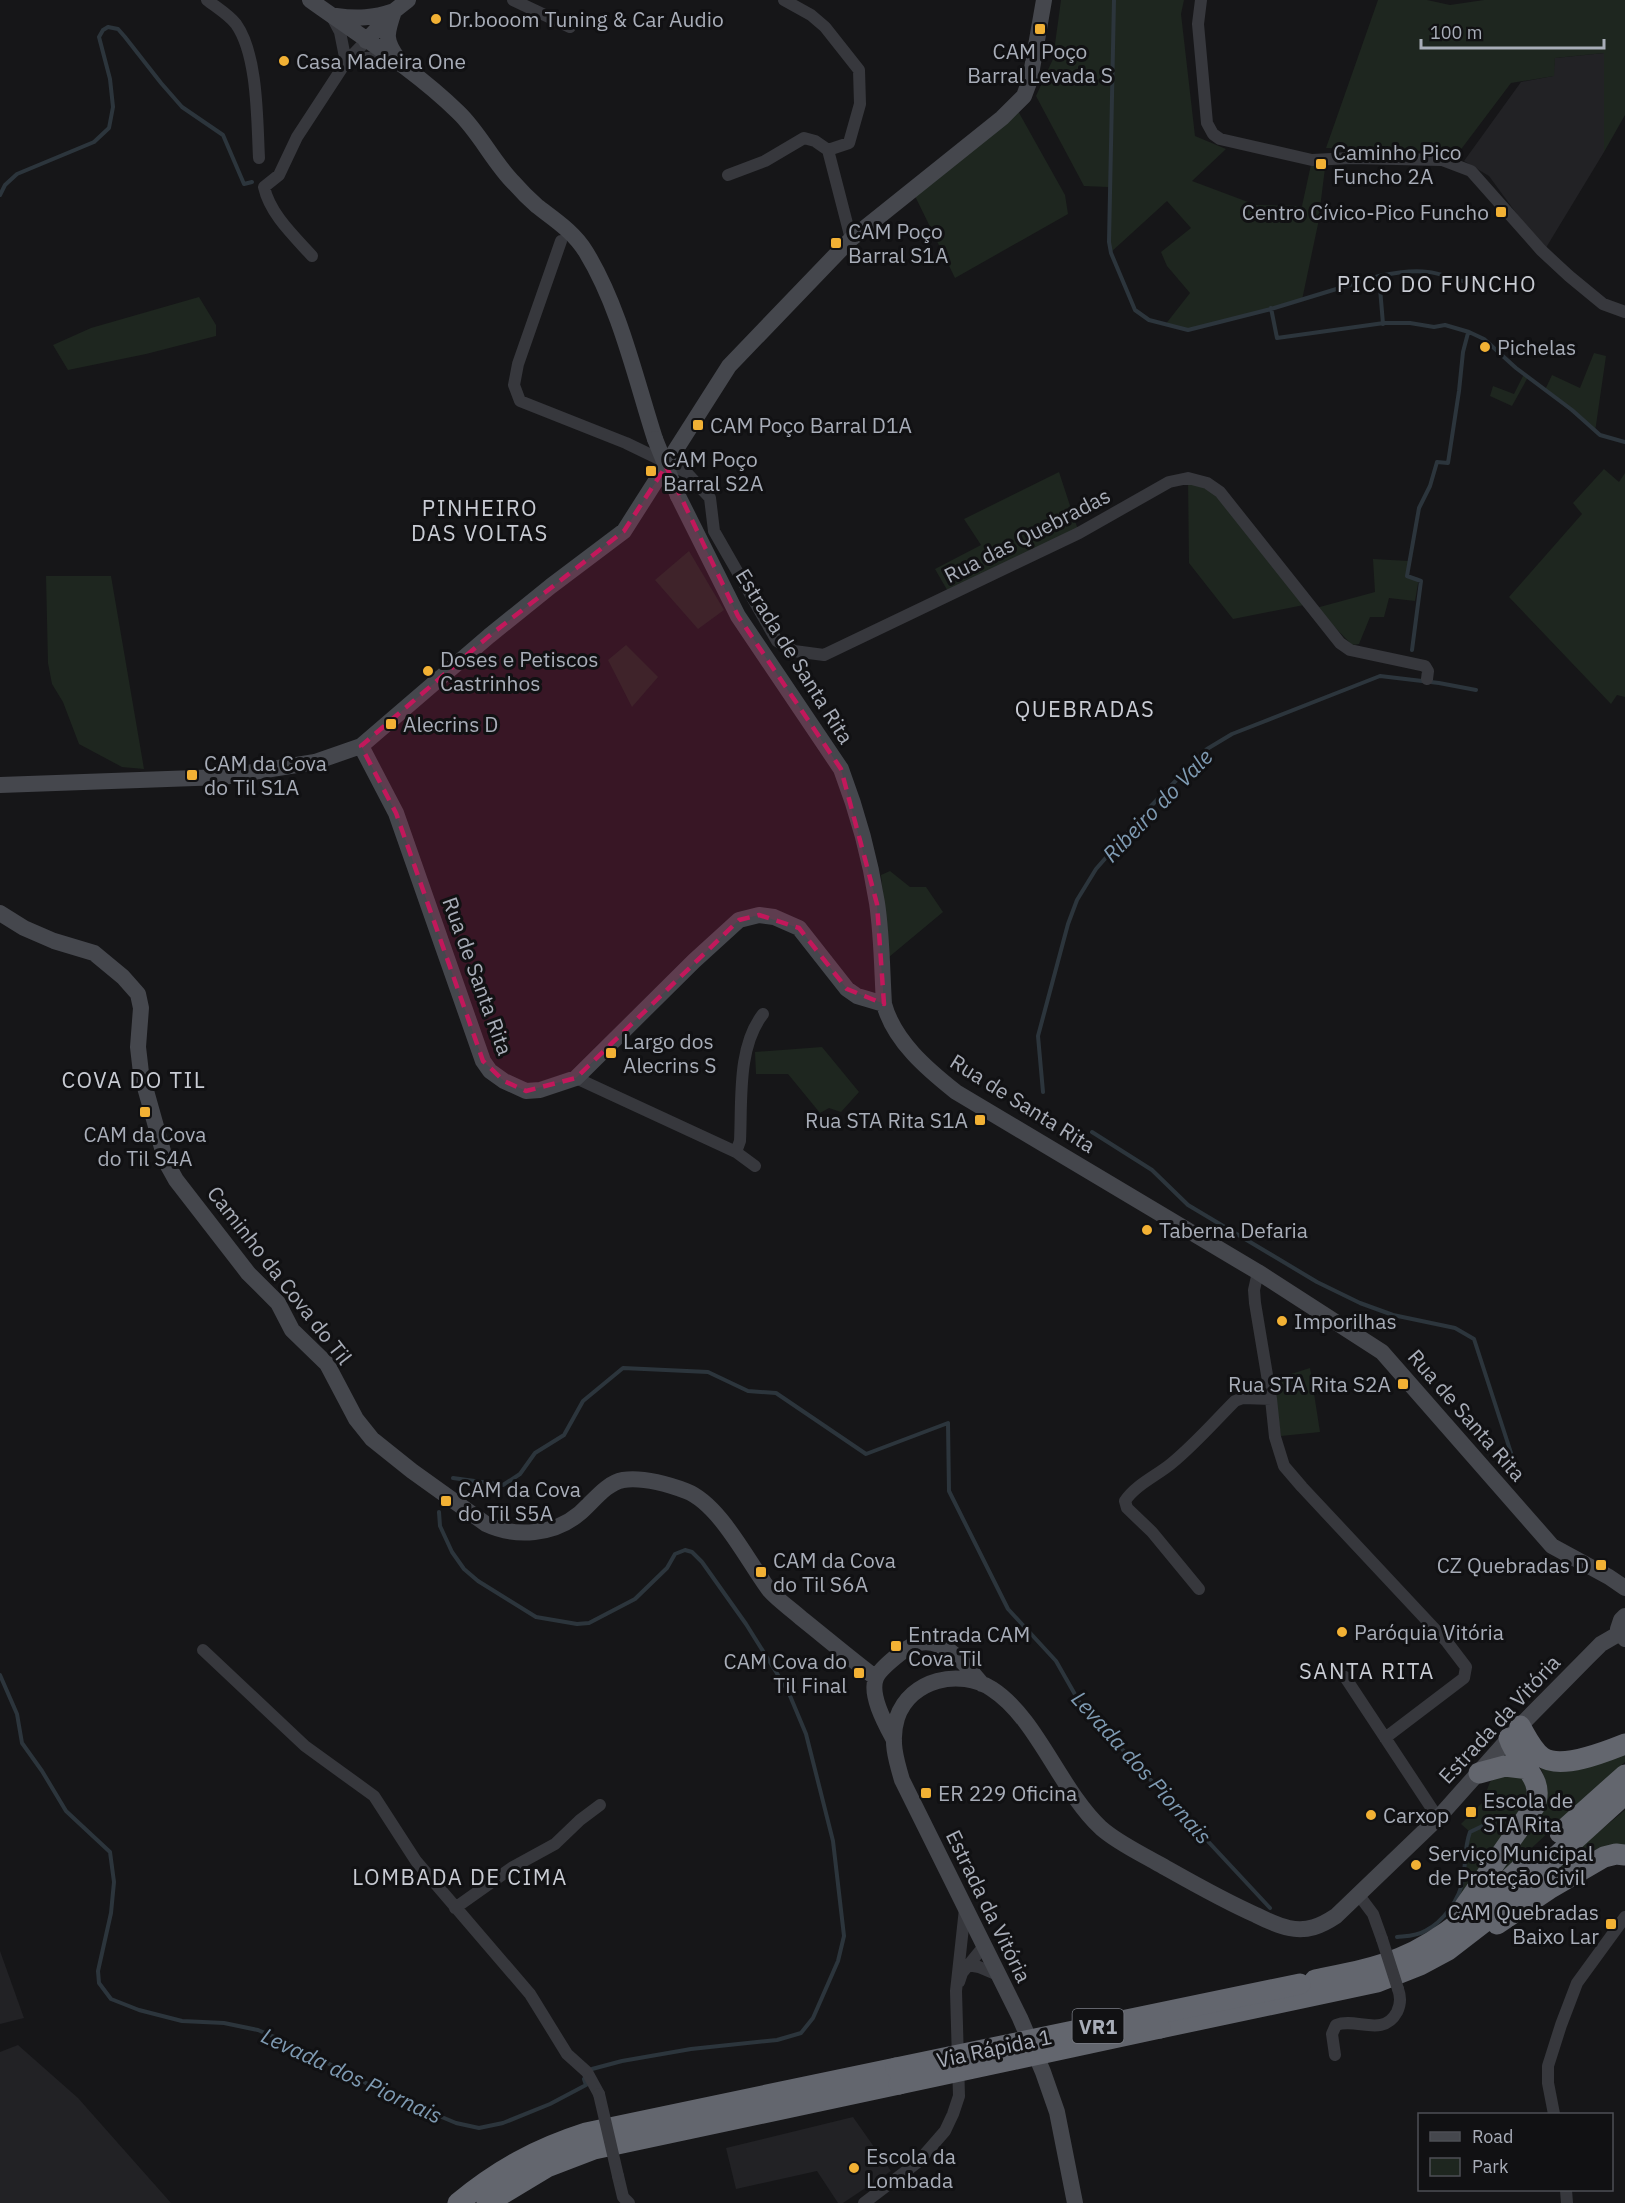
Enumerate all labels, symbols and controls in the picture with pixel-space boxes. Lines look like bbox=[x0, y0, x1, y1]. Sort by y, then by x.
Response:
place label: Dr.booom Tuning & Car Audio bbox=[448, 5, 724, 33]
marker: Dr.booom Tuning & Car Audio bbox=[429, 12, 443, 26]
scale bar bbox=[1421, 12, 1604, 50]
text: 100 m bbox=[1430, 21, 1482, 44]
marker: CAM Poço Barral Levada S bbox=[1033, 22, 1047, 36]
place label: CAM Poço Barral Levada S bbox=[967, 37, 1113, 89]
place label: Casa Madeira One bbox=[296, 47, 466, 75]
marker: Casa Madeira One bbox=[277, 54, 291, 68]
place label: Caminho Pico Funcho 2A bbox=[1333, 138, 1462, 190]
marker: Caminho Pico Funcho 2A bbox=[1314, 157, 1328, 171]
place label: Centro Cívico-Pico Funcho bbox=[1242, 198, 1489, 226]
marker: Centro Cívico-Pico Funcho bbox=[1494, 205, 1508, 219]
place label: CAM Poço Barral S1A bbox=[848, 217, 948, 269]
marker: CAM Poço Barral S1A bbox=[829, 236, 843, 250]
district label: PICO DO FUNCHO bbox=[1337, 269, 1537, 298]
place label: Pichelas bbox=[1497, 333, 1576, 361]
marker: Pichelas bbox=[1478, 340, 1492, 354]
place label: CAM Poço Barral D1A bbox=[710, 411, 912, 439]
marker: CAM Poço Barral D1A bbox=[691, 418, 705, 432]
place label: CAM Poço Barral S2A bbox=[663, 445, 763, 497]
marker: CAM Poço Barral S2A bbox=[644, 464, 658, 478]
street label: Rua das Quebradas bbox=[939, 481, 1115, 589]
district label: PINHEIRO DAS VOLTAS bbox=[411, 493, 549, 547]
street label: Estrada de Santa Rita bbox=[730, 563, 860, 749]
place label: Doses e Petiscos Castrinhos bbox=[440, 645, 598, 697]
marker: Doses e Petiscos Castrinhos bbox=[421, 664, 435, 678]
district label: QUEBRADAS bbox=[1015, 694, 1155, 723]
place label: Alecrins D bbox=[403, 710, 498, 738]
marker: Alecrins D bbox=[384, 717, 398, 731]
water label: Ribeiro do Vale bbox=[1096, 742, 1218, 868]
place label: CAM da Cova do Til S1A bbox=[204, 749, 327, 801]
marker: CAM da Cova do Til S1A bbox=[185, 768, 199, 782]
street label: Rua de Santa Rita bbox=[436, 893, 520, 1059]
place label: Largo dos Alecrins S bbox=[623, 1027, 717, 1079]
marker: Largo dos Alecrins S bbox=[604, 1046, 618, 1060]
street label: Rua de Santa Rita bbox=[945, 1047, 1101, 1159]
district label: COVA DO TIL bbox=[62, 1065, 206, 1094]
marker: CAM da Cova do Til S4A bbox=[138, 1105, 152, 1119]
place label: Rua STA Rita S1A bbox=[805, 1106, 968, 1134]
marker: Rua STA Rita S1A bbox=[973, 1113, 987, 1127]
place label: CAM da Cova do Til S4A bbox=[84, 1120, 206, 1172]
street label: Caminho da Cova do Til bbox=[201, 1180, 359, 1370]
place label: Taberna Defaria bbox=[1159, 1216, 1308, 1244]
marker: Taberna Defaria bbox=[1140, 1223, 1154, 1237]
place label: Imporilhas bbox=[1294, 1307, 1397, 1335]
marker: Imporilhas bbox=[1275, 1314, 1289, 1328]
street label: Rua de Santa Rita bbox=[1402, 1343, 1532, 1487]
place label: Rua STA Rita S2A bbox=[1228, 1370, 1391, 1398]
marker: Rua STA Rita S2A bbox=[1396, 1377, 1410, 1391]
place label: CAM da Cova do Til S5A bbox=[458, 1475, 581, 1527]
marker: CAM da Cova do Til S5A bbox=[439, 1494, 453, 1508]
place label: CAM da Cova do Til S6A bbox=[773, 1546, 896, 1598]
place label: CZ Quebradas D bbox=[1437, 1551, 1589, 1579]
marker: CZ Quebradas D bbox=[1594, 1558, 1608, 1572]
marker: CAM da Cova do Til S6A bbox=[754, 1565, 768, 1579]
place label: Paróquia Vitória bbox=[1354, 1618, 1504, 1646]
place label: Entrada CAM Cova Til bbox=[908, 1620, 1030, 1672]
marker: Paróquia Vitória bbox=[1335, 1625, 1349, 1639]
marker: Entrada CAM Cova Til bbox=[889, 1639, 903, 1653]
place label: CAM Cova do Til Final bbox=[724, 1647, 847, 1699]
street label: Estrada da Vitória bbox=[1432, 1649, 1566, 1789]
district label: SANTA RITA bbox=[1299, 1656, 1435, 1685]
marker: CAM Cova do Til Final bbox=[852, 1666, 866, 1680]
water label: Levada dos Piornais bbox=[1066, 1684, 1218, 1850]
place label: ER 229 Oficina bbox=[938, 1779, 1077, 1807]
marker: ER 229 Oficina bbox=[919, 1786, 933, 1800]
place label: Escola de STA Rita bbox=[1483, 1786, 1573, 1838]
place label: Carxop bbox=[1383, 1801, 1449, 1829]
marker: Escola de STA Rita bbox=[1464, 1805, 1478, 1819]
marker: Carxop bbox=[1364, 1808, 1378, 1822]
street label: Estrada da Vitória bbox=[940, 1825, 1038, 1987]
place label: Serviço Municipal de Proteção Civil bbox=[1428, 1839, 1594, 1891]
marker: Serviço Municipal de Proteção Civil bbox=[1409, 1858, 1423, 1872]
district label: LOMBADA DE CIMA bbox=[352, 1862, 568, 1891]
place label: CAM Quebradas Baixo Lar bbox=[1448, 1898, 1599, 1950]
marker: CAM Quebradas Baixo Lar bbox=[1604, 1917, 1618, 1931]
road number: VR1 bbox=[1072, 2009, 1124, 2043]
water label: Levada dos Piornais bbox=[257, 2020, 447, 2130]
street label: Via Rápida 1 bbox=[934, 2022, 1054, 2074]
legend bbox=[1418, 2113, 1613, 2191]
text: Road bbox=[1472, 2125, 1513, 2148]
place label: Escola da Lombada bbox=[866, 2142, 956, 2194]
text: Park bbox=[1472, 2155, 1509, 2178]
marker: Escola da Lombada bbox=[847, 2161, 861, 2175]

